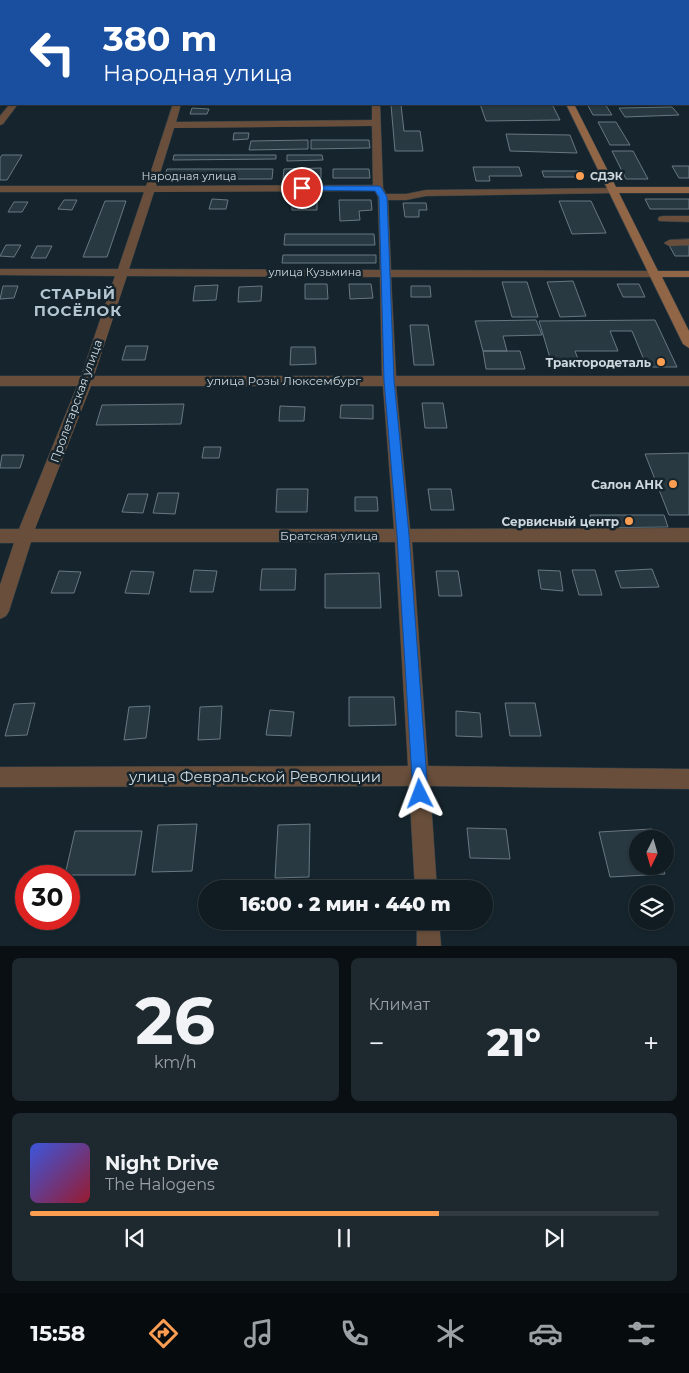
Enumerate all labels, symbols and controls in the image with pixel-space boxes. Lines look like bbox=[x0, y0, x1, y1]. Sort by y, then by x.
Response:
text: 380 m bbox=[103, 17, 217, 60]
icon: left bbox=[20, 20, 85, 85]
text: Народная улица bbox=[103, 60, 293, 87]
pin bbox=[281, 167, 323, 209]
street label: Народная улица bbox=[142, 169, 236, 183]
place label: СДЭК bbox=[590, 169, 623, 183]
marker: СДЭК bbox=[574, 170, 586, 182]
icon: arrive bbox=[288, 174, 316, 202]
street label: улица Кузьмина bbox=[268, 265, 361, 279]
district label: СТАРЫЙ ПОСЁЛОК bbox=[34, 284, 122, 320]
street label: Пролетарская улица bbox=[47, 337, 105, 465]
place label: Трактородеталь bbox=[545, 355, 651, 370]
marker: Трактородеталь bbox=[655, 356, 667, 368]
street label: улица Розы Люксембург bbox=[206, 373, 361, 388]
place label: Салон АНК bbox=[591, 477, 663, 492]
marker: Салон АНК bbox=[667, 478, 679, 490]
place label: Сервисный центр bbox=[502, 514, 619, 529]
marker: Сервисный центр bbox=[623, 515, 635, 527]
street label: Братская улица bbox=[280, 528, 378, 543]
street label: улица Февральской Революции bbox=[128, 767, 381, 786]
position arrow bbox=[393, 767, 445, 819]
north arrow bbox=[629, 830, 674, 875]
map controls bbox=[629, 830, 674, 930]
speed limit sign: 30 bbox=[15, 865, 80, 930]
button: layers bbox=[629, 885, 674, 930]
text: 16:00 · 2 мин · 440 m bbox=[240, 893, 451, 916]
text: 26 bbox=[135, 981, 215, 1060]
text: Климат bbox=[369, 995, 430, 1014]
text: 21° bbox=[487, 1019, 541, 1066]
text: − bbox=[369, 1026, 385, 1060]
text: + bbox=[643, 1026, 659, 1060]
text: km/h bbox=[154, 1053, 197, 1072]
text: Night Drive bbox=[105, 1152, 219, 1175]
text: The Halogens bbox=[105, 1175, 215, 1194]
icon: previous bbox=[121, 1224, 149, 1252]
icon: pause bbox=[330, 1224, 358, 1252]
icon: next bbox=[540, 1224, 568, 1252]
icon: directions bbox=[146, 1316, 181, 1351]
icon: music bbox=[241, 1316, 276, 1351]
icon: phone bbox=[337, 1316, 372, 1351]
icon: climate bbox=[433, 1316, 468, 1351]
icon: car bbox=[528, 1316, 563, 1351]
icon: filters bbox=[624, 1316, 659, 1351]
text: 15:58 bbox=[30, 1320, 85, 1347]

